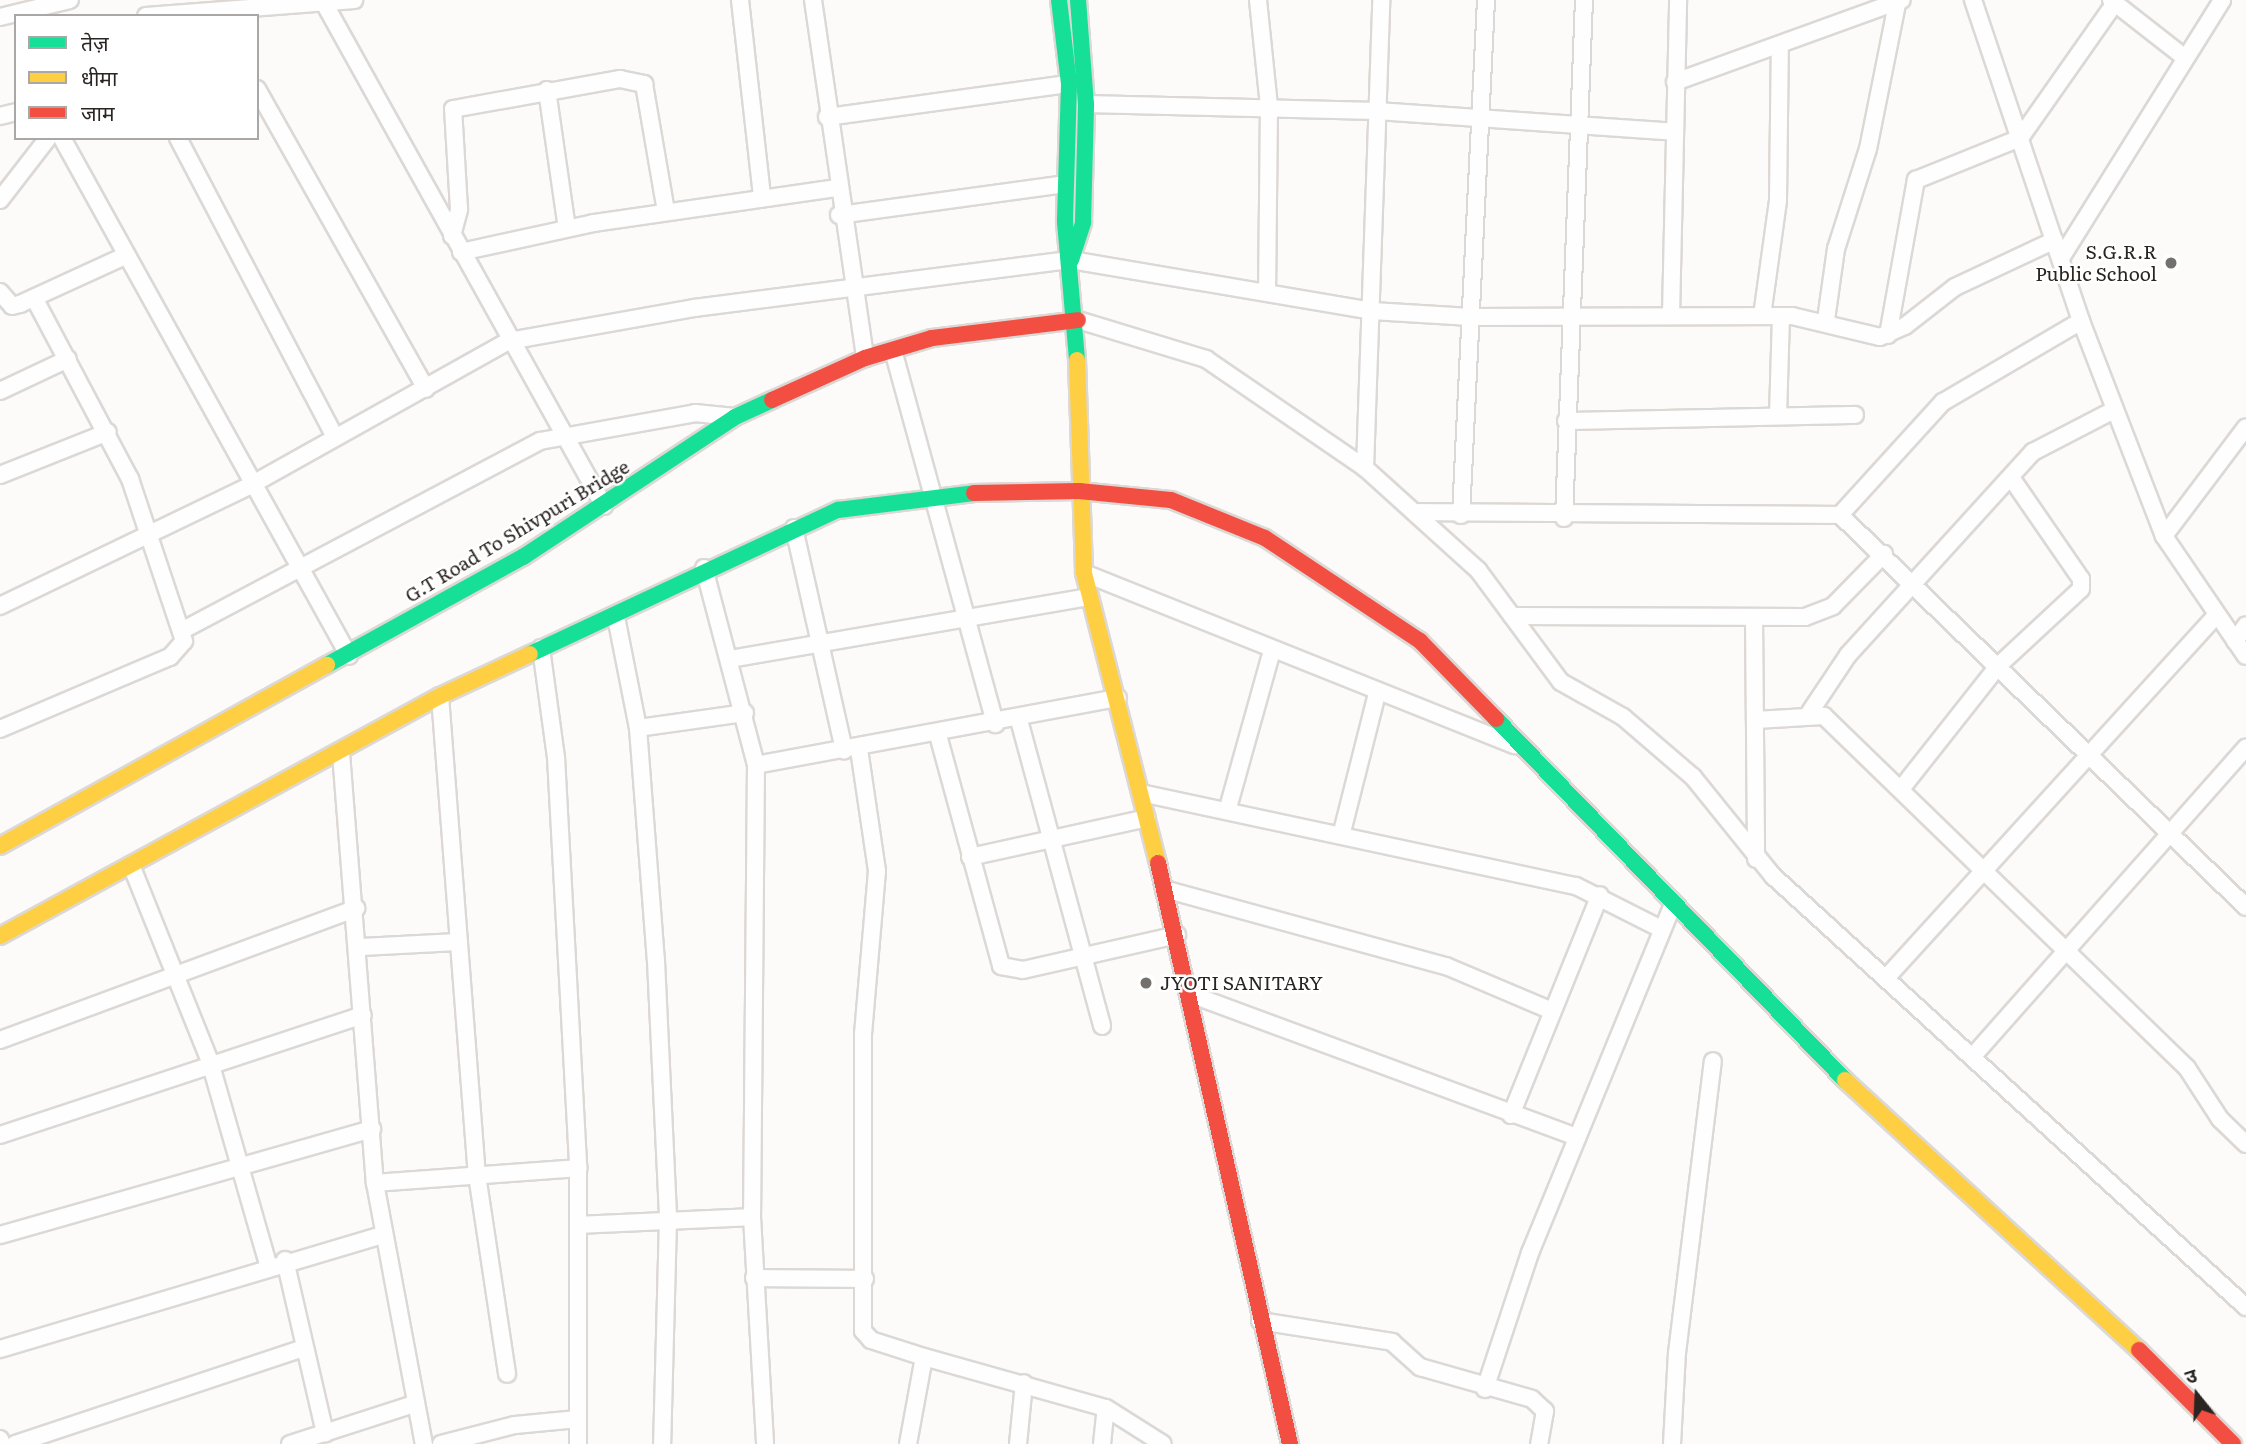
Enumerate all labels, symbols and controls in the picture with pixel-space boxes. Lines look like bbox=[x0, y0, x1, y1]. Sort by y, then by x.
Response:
legend bbox=[14, 14, 259, 140]
text: तेज़ bbox=[81, 26, 109, 57]
text: धीमा bbox=[81, 61, 117, 92]
text: जाम bbox=[81, 96, 115, 127]
place label: S.G.R.R Public School bbox=[2035, 241, 2157, 285]
marker: S.G.R.R Public School bbox=[2163, 255, 2179, 271]
street label: G.T Road To Shivpuri Bridge bbox=[401, 455, 633, 607]
place label: JYOTI SANITARY bbox=[1160, 972, 1323, 994]
marker: JYOTI SANITARY bbox=[1138, 975, 1154, 991]
north arrow bbox=[2162, 1360, 2232, 1430]
text: उ bbox=[2181, 1360, 2200, 1390]

